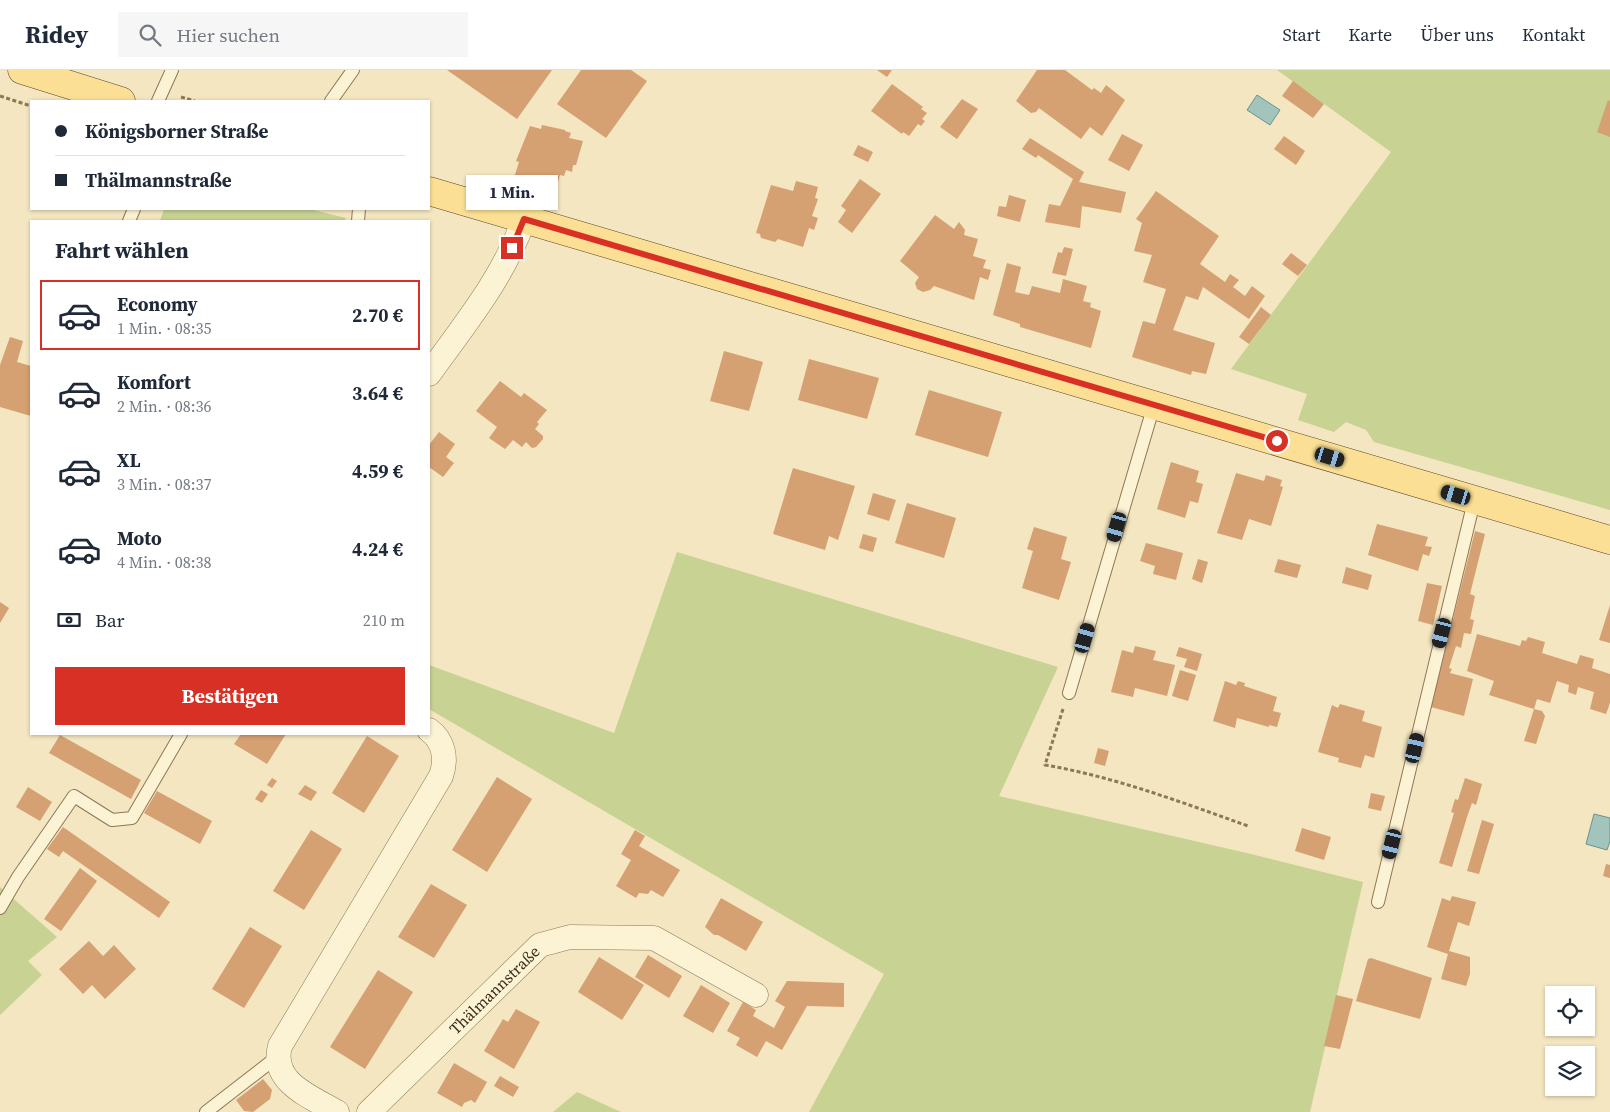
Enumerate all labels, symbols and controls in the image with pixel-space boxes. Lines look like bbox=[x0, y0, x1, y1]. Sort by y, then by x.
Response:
search box bbox=[118, 12, 468, 57]
text: Ridey bbox=[25, 18, 88, 51]
icon: search bbox=[136, 21, 164, 49]
text: Hier suchen bbox=[176, 22, 280, 48]
text: Start bbox=[1283, 22, 1320, 47]
text: Karte bbox=[1348, 22, 1392, 47]
text: Über uns bbox=[1420, 22, 1494, 47]
text: Kontakt bbox=[1522, 22, 1585, 47]
text: Königsborner Straße bbox=[85, 118, 268, 144]
text: Thälmannstraße bbox=[85, 167, 232, 193]
callout: 1 Min. bbox=[466, 176, 558, 210]
text: 1 Min. bbox=[489, 181, 535, 203]
text: Fahrt wählen bbox=[55, 235, 189, 265]
route end bbox=[501, 237, 523, 259]
text: Economy bbox=[117, 291, 198, 317]
icon: car bbox=[57, 293, 102, 338]
text: 2.70 € bbox=[352, 302, 403, 328]
text: 1 Min. · 08:35 bbox=[117, 317, 211, 339]
text: Komfort bbox=[117, 369, 191, 395]
icon: car bbox=[57, 371, 102, 416]
text: 3.64 € bbox=[352, 380, 403, 406]
text: 2 Min. · 08:36 bbox=[117, 395, 211, 417]
route start bbox=[1266, 430, 1288, 452]
car bbox=[1313, 445, 1346, 469]
text: XL bbox=[117, 447, 140, 473]
icon: car bbox=[57, 449, 102, 494]
text: 4.59 € bbox=[352, 458, 403, 484]
text: 3 Min. · 08:37 bbox=[117, 473, 211, 495]
car bbox=[1439, 483, 1472, 507]
car bbox=[1105, 511, 1128, 543]
text: Moto bbox=[117, 525, 162, 551]
icon: car bbox=[57, 527, 102, 572]
text: 4.24 € bbox=[352, 536, 403, 562]
text: 4 Min. · 08:38 bbox=[117, 551, 211, 573]
icon: cash bbox=[55, 606, 83, 634]
text: Bar bbox=[95, 607, 125, 633]
text: 210 m bbox=[363, 609, 405, 631]
car bbox=[1431, 617, 1452, 649]
car bbox=[1073, 622, 1096, 654]
button: Bestätigen bbox=[55, 667, 405, 725]
car bbox=[1404, 732, 1425, 764]
car bbox=[1381, 828, 1402, 860]
street label: Thälmannstraße bbox=[444, 940, 544, 1039]
map controls bbox=[1545, 986, 1595, 1096]
button: locate bbox=[1545, 986, 1595, 1036]
button: layers bbox=[1545, 1046, 1595, 1096]

